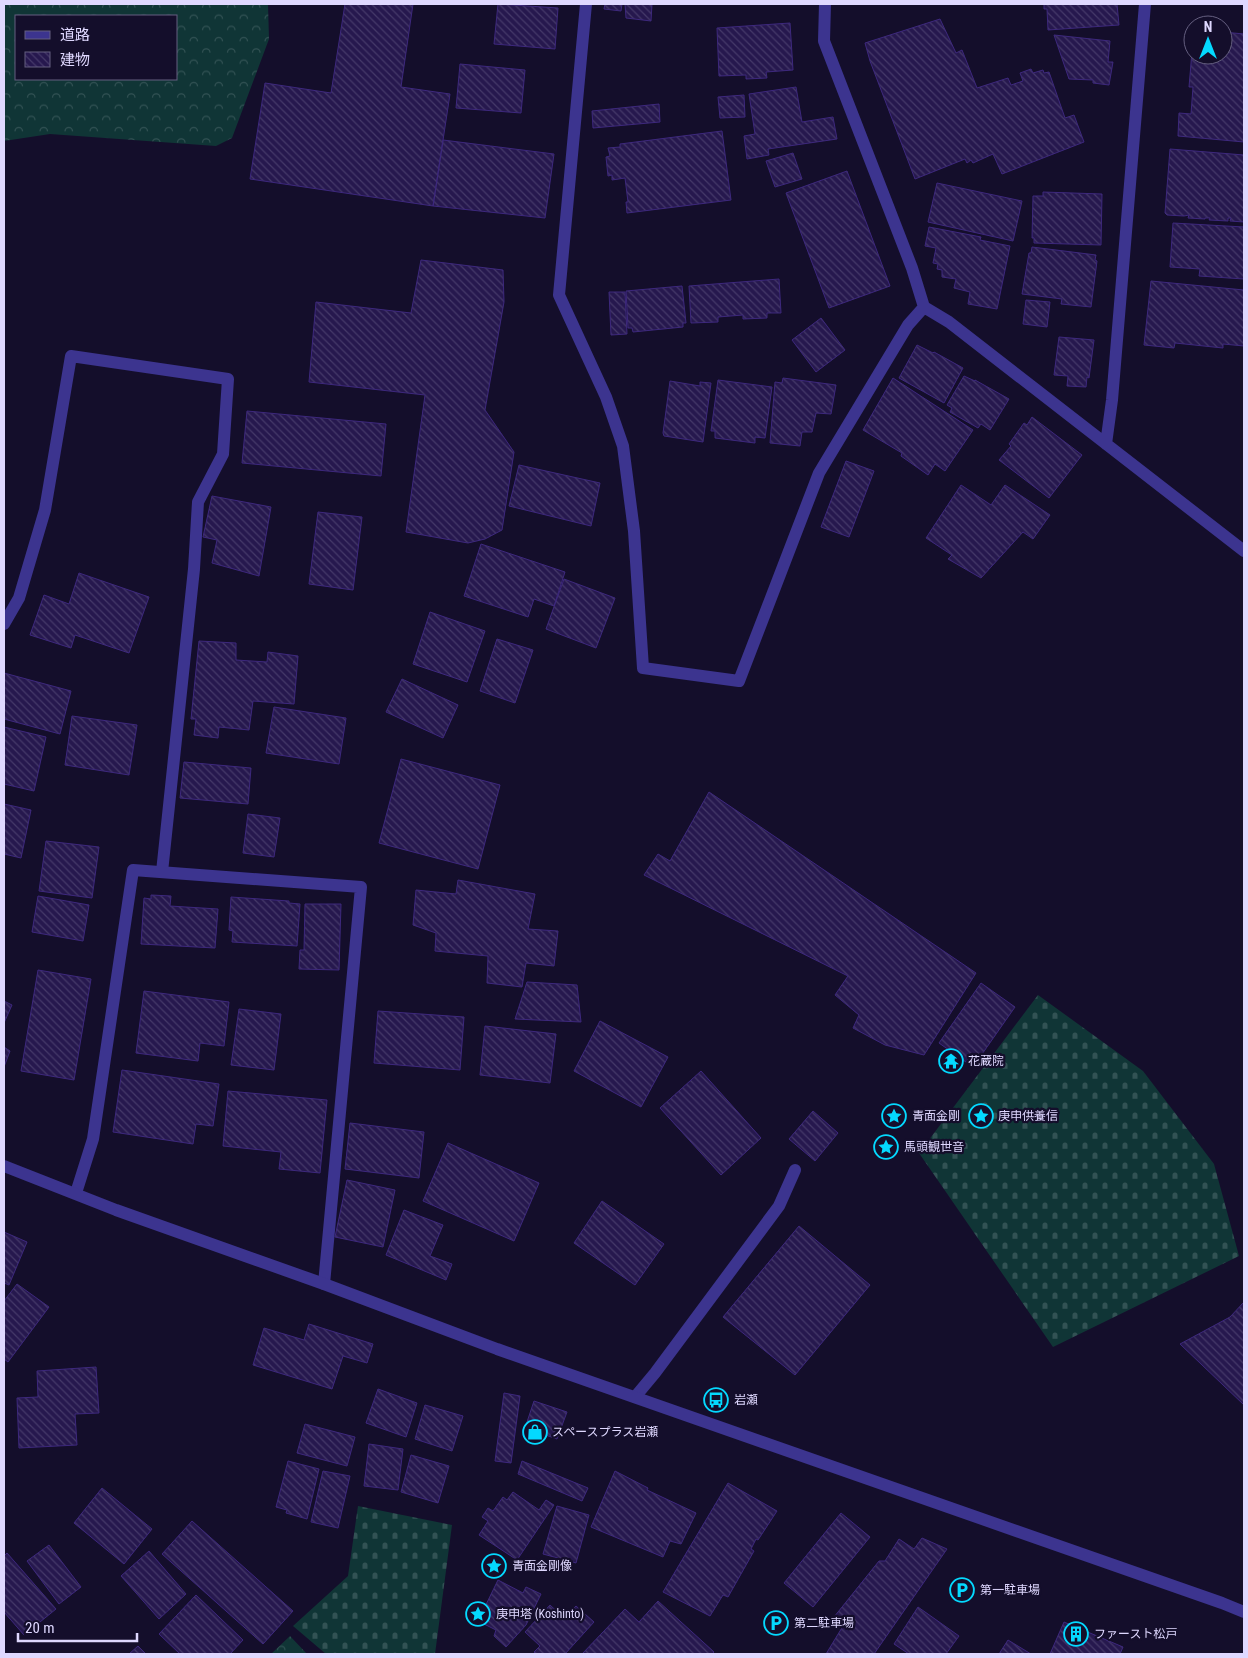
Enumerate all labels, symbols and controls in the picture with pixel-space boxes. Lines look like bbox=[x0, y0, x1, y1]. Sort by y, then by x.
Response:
legend bbox=[15, 15, 178, 80]
north arrow bbox=[1183, 15, 1233, 65]
text: N bbox=[1204, 19, 1212, 35]
text: 道路 bbox=[60, 26, 90, 44]
text: 建物 bbox=[60, 51, 90, 69]
temple icon: 花蔵院 bbox=[938, 1048, 964, 1074]
place label: 花蔵院 bbox=[968, 1054, 1004, 1068]
place icon: 青面金剛 bbox=[881, 1103, 907, 1129]
place icon: 庚申供養信 bbox=[968, 1103, 994, 1129]
place label: 青面金剛 bbox=[912, 1109, 960, 1123]
place label: 庚申供養信 bbox=[998, 1109, 1058, 1123]
place icon: 馬頭観世音 bbox=[873, 1134, 899, 1160]
place label: 馬頭観世音 bbox=[904, 1140, 964, 1154]
bus stop icon: 岩瀬 bbox=[703, 1387, 729, 1413]
place label: 岩瀬 bbox=[734, 1393, 758, 1407]
shop icon: スペースプラス岩瀬 bbox=[522, 1419, 548, 1445]
place label: スペースプラス岩瀬 bbox=[552, 1425, 658, 1439]
place icon: 青面金剛像 bbox=[481, 1553, 507, 1579]
place label: 青面金剛像 bbox=[512, 1559, 572, 1573]
parking icon: 第一駐車場 bbox=[949, 1577, 975, 1603]
place label: 第一駐車場 bbox=[980, 1583, 1040, 1597]
place icon: 庚申塔 (Koshinto) bbox=[465, 1601, 491, 1627]
place label: 庚申塔 (Koshinto) bbox=[496, 1607, 584, 1621]
scale bar bbox=[18, 1610, 136, 1642]
parking icon: 第二駐車場 bbox=[763, 1610, 789, 1636]
place label: 第二駐車場 bbox=[794, 1616, 854, 1630]
text: 20 m bbox=[25, 1619, 55, 1637]
building icon: ファースト松戸 bbox=[1063, 1621, 1089, 1647]
place label: ファースト松戸 bbox=[1094, 1627, 1177, 1641]

